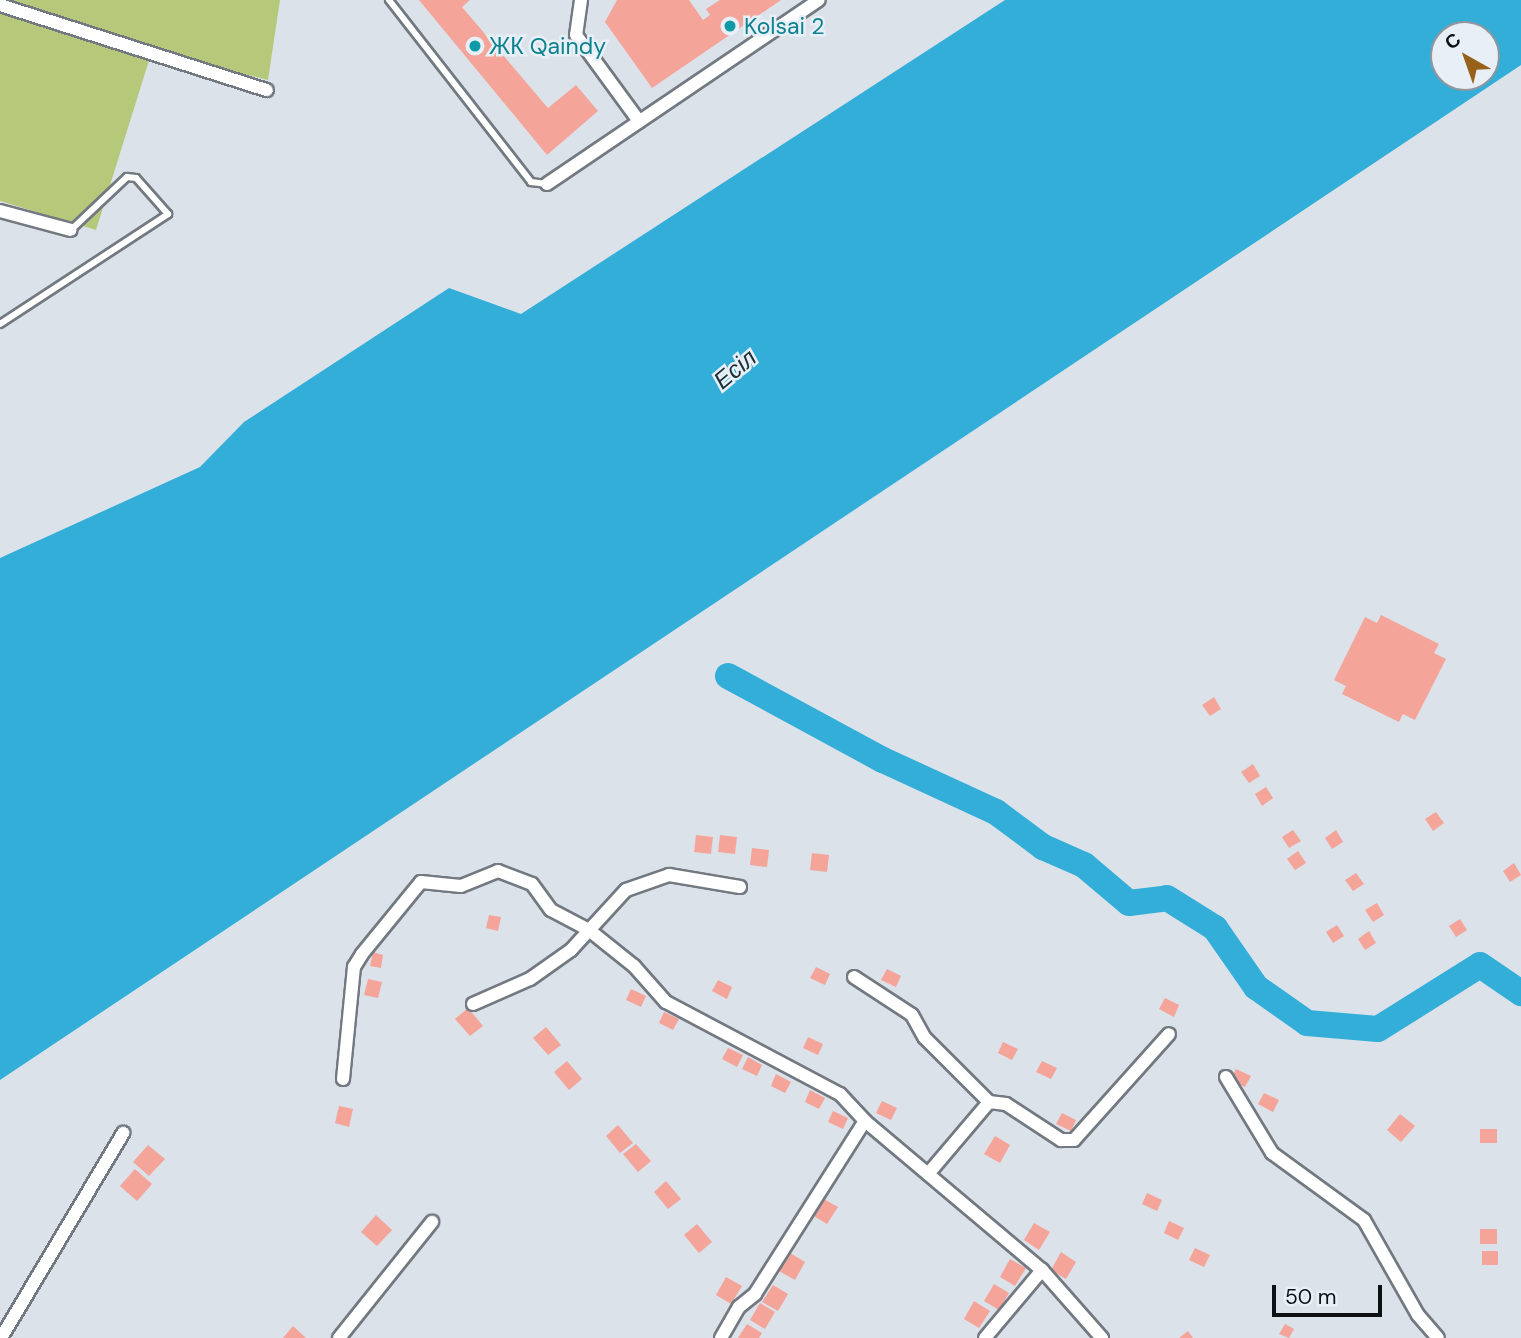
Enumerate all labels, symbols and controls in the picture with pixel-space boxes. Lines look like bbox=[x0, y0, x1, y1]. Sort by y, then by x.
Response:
place label: Kolsai 2 bbox=[744, 12, 824, 40]
marker: Kolsai 2 bbox=[722, 18, 738, 34]
north arrow bbox=[1430, 21, 1500, 91]
text: С bbox=[1439, 27, 1466, 55]
place label: ЖК Qaindy bbox=[489, 32, 606, 60]
marker: ЖК Qaindy bbox=[467, 38, 483, 54]
water label: Есіл bbox=[708, 343, 762, 395]
scale bar bbox=[1276, 1272, 1386, 1316]
text: 50 m bbox=[1285, 1283, 1336, 1311]

